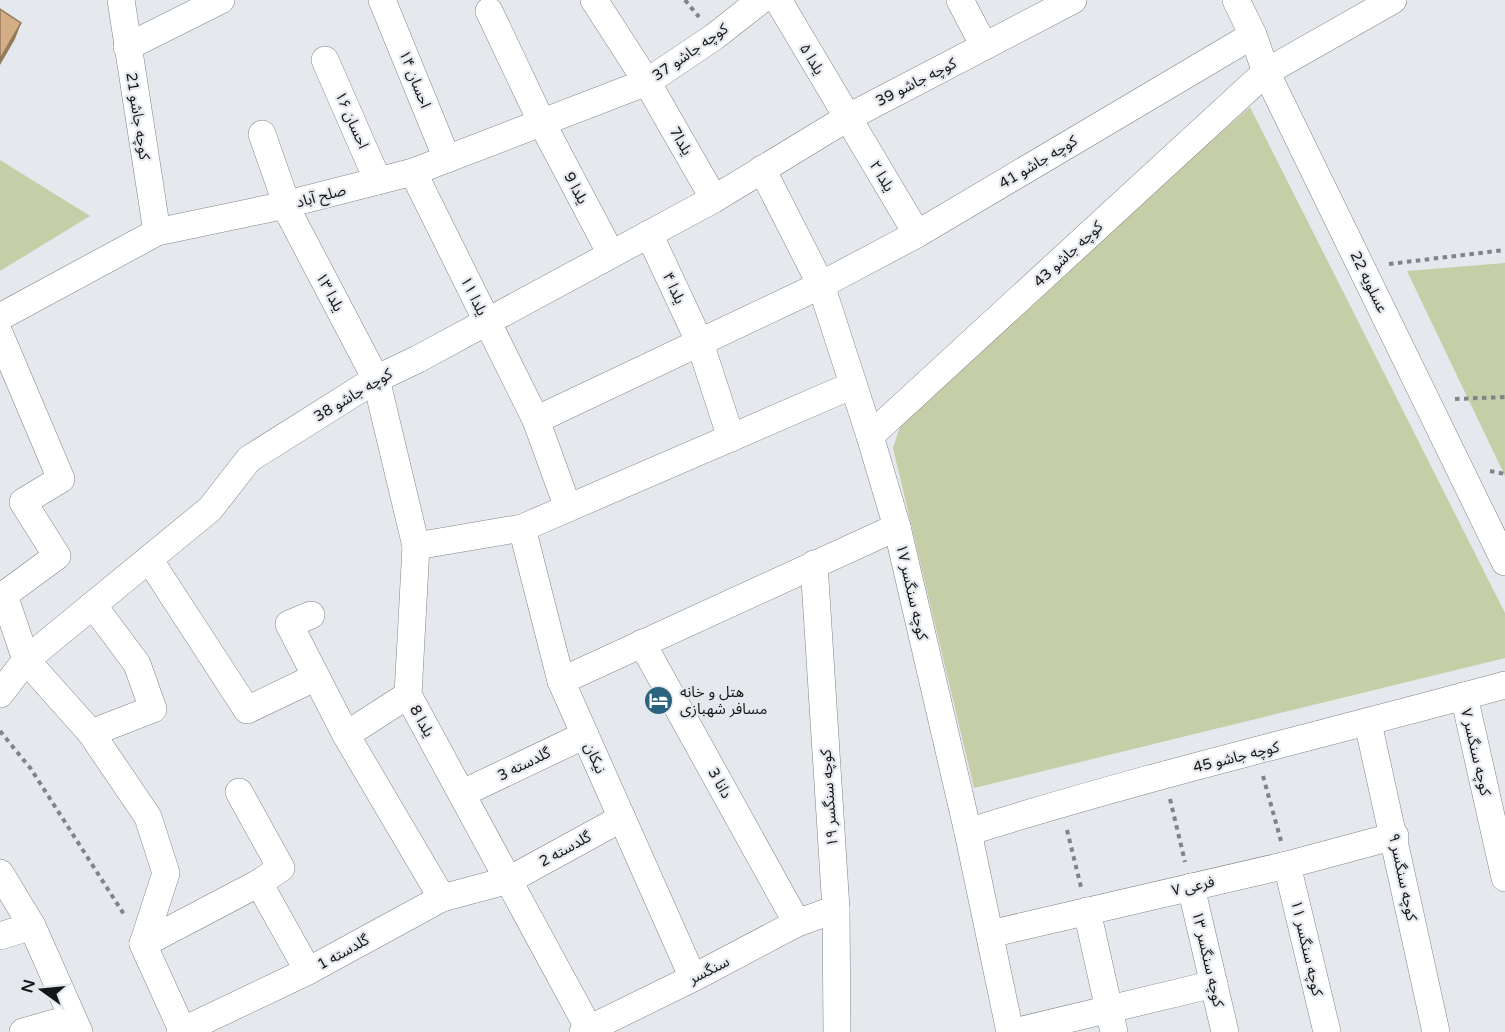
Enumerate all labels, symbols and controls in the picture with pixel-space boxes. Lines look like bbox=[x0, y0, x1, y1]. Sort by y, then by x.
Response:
street label: کوچه جاشو 37 bbox=[649, 19, 733, 85]
street label: یلدا ۵ bbox=[796, 40, 828, 78]
street label: احسان ۱۴ bbox=[395, 47, 435, 111]
street label: کوچه جاشو 39 bbox=[873, 54, 961, 111]
street label: کوچه جاشو 21 bbox=[121, 71, 154, 162]
street label: احسان ۱۶ bbox=[331, 89, 373, 151]
street label: یلدا7 bbox=[666, 124, 696, 158]
street label: کوچه جاشو 41 bbox=[996, 131, 1082, 193]
street label: یلدا ۲ bbox=[866, 157, 898, 195]
street label: یلدا 9 bbox=[560, 169, 592, 207]
street label: صلح آباد bbox=[294, 181, 349, 214]
street label: کوچه جاشو 43 bbox=[1030, 217, 1108, 291]
street label: عسلویه 22 bbox=[1346, 248, 1392, 316]
street label: یلدا ۱۳ bbox=[312, 269, 348, 315]
street label: یلدا ۴ bbox=[659, 269, 689, 307]
street label: یلدا ۱۱ bbox=[457, 273, 491, 319]
street label: کوچه جاشو 38 bbox=[311, 364, 397, 426]
street label: کوچه سنگسر ۱۷ bbox=[891, 542, 932, 643]
place label: هتل و خانه مسافر شهبازی bbox=[680, 683, 767, 718]
hotel icon: هتل و خانه مسافر شهبازی bbox=[643, 685, 675, 717]
street label: یلدا 8 bbox=[406, 702, 438, 740]
street label: کوچه سنگسر ۷ bbox=[1456, 707, 1495, 798]
street label: کوچه جاشو 45 bbox=[1191, 737, 1282, 777]
street label: نیکان bbox=[580, 740, 610, 776]
street label: گلدسته 3 bbox=[495, 743, 554, 785]
street label: کوچه سنگسر ۱۹ bbox=[817, 748, 842, 847]
street label: دانا 3 bbox=[704, 764, 736, 802]
street label: گلدسته 2 bbox=[536, 827, 595, 871]
street label: کوچه سنگسر ۹ bbox=[1384, 832, 1421, 923]
street label: فرعی ۷ bbox=[1170, 872, 1216, 900]
street label: کوچه سنگسر ۱۱ bbox=[1286, 898, 1327, 999]
street label: کوچه سنگسر ۱۳ bbox=[1187, 909, 1228, 1010]
street label: گلدسته 1 bbox=[314, 930, 373, 974]
street label: سنگسر bbox=[685, 952, 733, 988]
north arrow bbox=[12, 960, 72, 1020]
text: N bbox=[17, 978, 40, 995]

